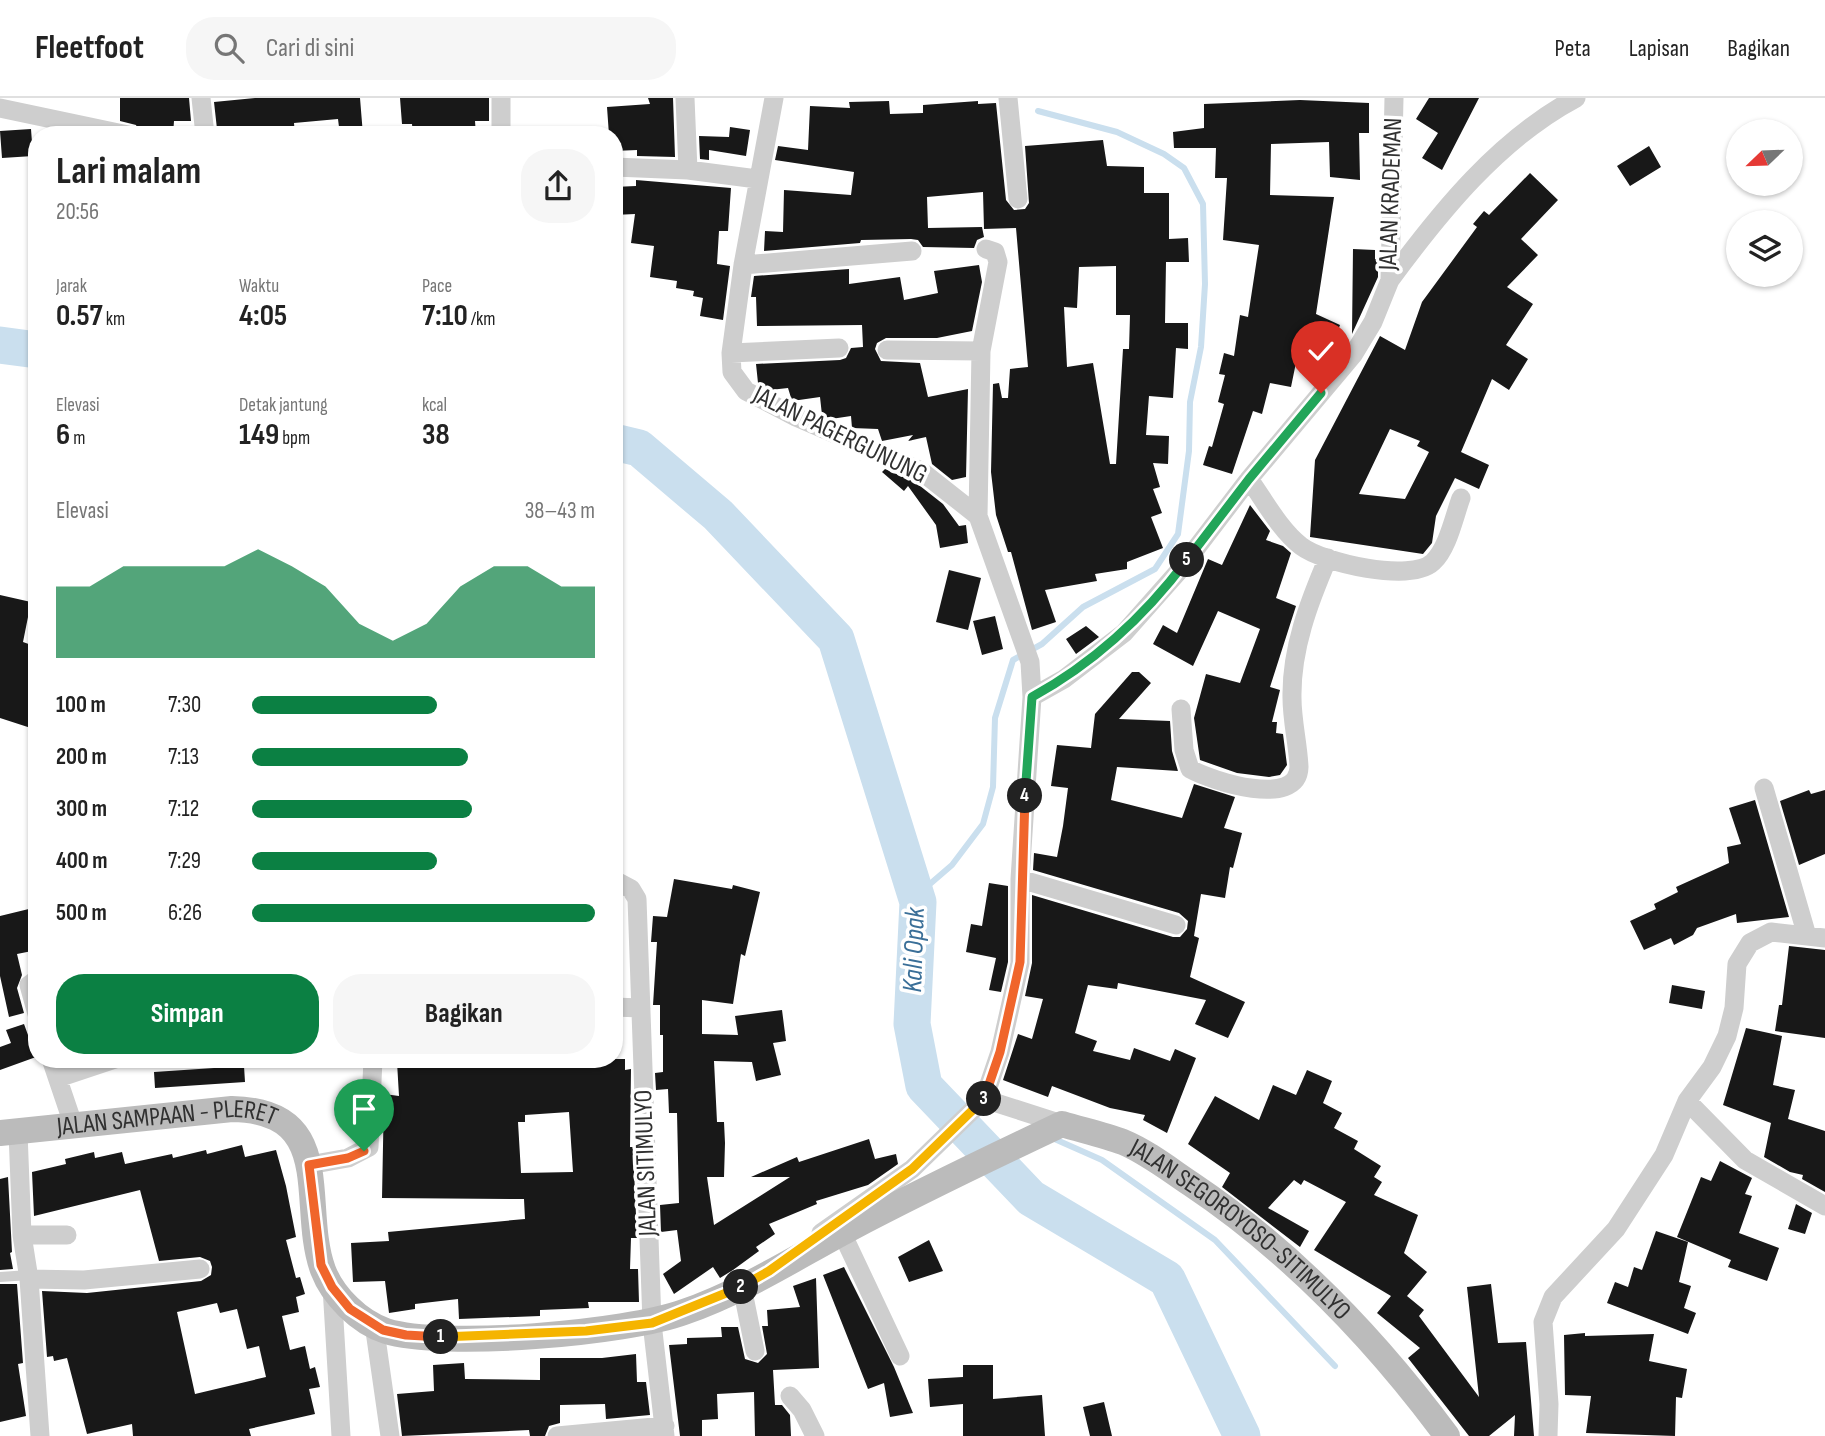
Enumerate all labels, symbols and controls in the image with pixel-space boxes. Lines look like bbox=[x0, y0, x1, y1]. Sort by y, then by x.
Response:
search box bbox=[186, 17, 676, 80]
text: Fleetfoot bbox=[35, 28, 144, 68]
icon: search bbox=[210, 29, 248, 67]
text: Cari di sini bbox=[266, 33, 354, 64]
text: Peta bbox=[1555, 34, 1591, 63]
text: Lapisan bbox=[1629, 34, 1689, 63]
text: Bagikan bbox=[1727, 34, 1790, 63]
street label: JALAN KRADEMAN bbox=[1373, 117, 1409, 272]
north arrow bbox=[1726, 119, 1802, 196]
map controls bbox=[1726, 119, 1803, 287]
text: Lari malam bbox=[56, 149, 201, 194]
button: share bbox=[521, 149, 595, 223]
text: 20:56 bbox=[56, 198, 99, 226]
button: layers bbox=[1726, 210, 1803, 287]
text: Jarak bbox=[56, 275, 87, 298]
text: Waktu bbox=[239, 275, 279, 298]
text: Pace bbox=[422, 275, 452, 298]
text: 0.57 bbox=[56, 298, 103, 334]
text: 4:05 bbox=[239, 298, 287, 334]
text: 7:10 bbox=[422, 298, 468, 334]
text: km bbox=[103, 308, 125, 331]
text: /km bbox=[468, 308, 495, 331]
pin bbox=[1291, 321, 1351, 393]
icon: check bbox=[1302, 332, 1340, 370]
street label: JALAN PAGERGUNUNG bbox=[747, 379, 932, 491]
text: Elevasi bbox=[56, 394, 100, 417]
text: Detak jantung bbox=[239, 394, 328, 417]
text: kcal bbox=[422, 394, 447, 417]
text: 6 bbox=[56, 417, 70, 453]
text: 149 bbox=[239, 417, 279, 453]
text: 38 bbox=[422, 417, 450, 453]
text: m bbox=[70, 427, 85, 450]
text: bpm bbox=[279, 427, 310, 450]
text: Elevasi bbox=[56, 497, 109, 525]
text: 38–43 m bbox=[525, 497, 595, 525]
pin: 5 bbox=[1170, 542, 1204, 578]
text: 5 bbox=[1182, 548, 1191, 571]
text: 100 m bbox=[56, 691, 106, 719]
text: 7:30 bbox=[168, 691, 201, 719]
text: 200 m bbox=[56, 743, 107, 771]
text: 7:13 bbox=[168, 743, 199, 771]
pin: 4 bbox=[1007, 778, 1042, 814]
text: 4 bbox=[1020, 784, 1029, 807]
text: 300 m bbox=[56, 795, 107, 823]
text: 7:12 bbox=[168, 795, 199, 823]
text: 400 m bbox=[56, 847, 107, 875]
text: 7:29 bbox=[168, 847, 201, 875]
text: 500 m bbox=[56, 899, 107, 927]
text: 6:26 bbox=[168, 899, 202, 927]
water label: Kali Opak bbox=[896, 905, 932, 993]
button: Simpan bbox=[56, 974, 319, 1054]
button: Bagikan bbox=[333, 974, 595, 1054]
pin bbox=[334, 1079, 394, 1151]
pin: 3 bbox=[967, 1082, 1002, 1116]
text: 3 bbox=[979, 1087, 988, 1110]
street label: JALAN SITIMULYO bbox=[628, 1089, 664, 1238]
icon: arrive bbox=[345, 1090, 383, 1128]
street label: JALAN SAMPAAN - PLERET bbox=[54, 1093, 282, 1143]
street label: JALAN SEGOROYOSO-SITIMULYO bbox=[1124, 1132, 1357, 1327]
pin: 2 bbox=[724, 1270, 758, 1304]
text: 2 bbox=[736, 1275, 745, 1298]
pin: 1 bbox=[424, 1320, 458, 1354]
text: 1 bbox=[437, 1325, 444, 1348]

